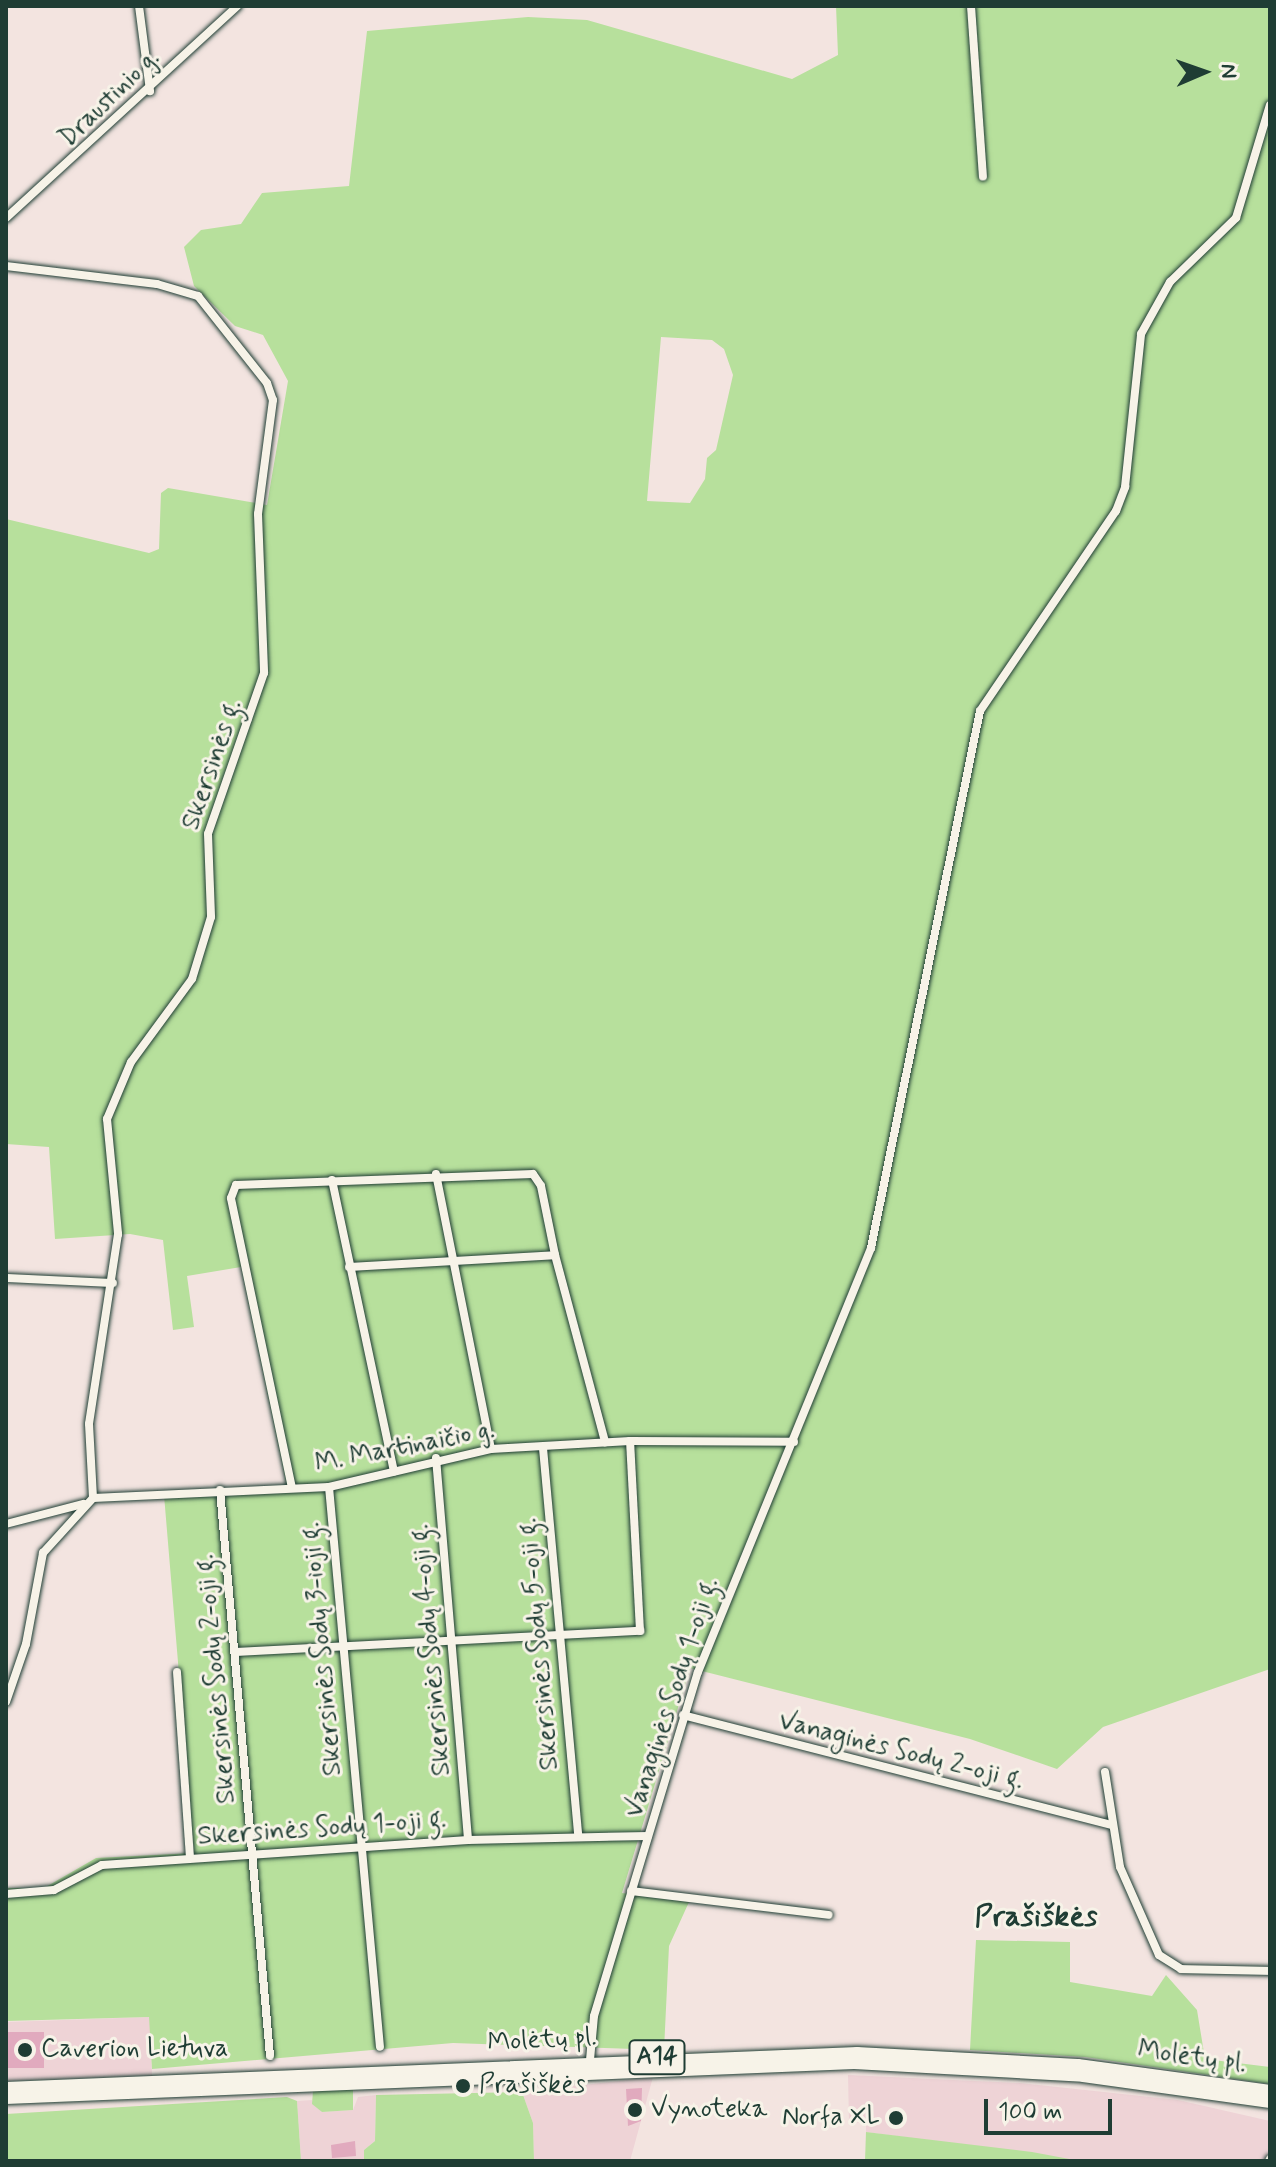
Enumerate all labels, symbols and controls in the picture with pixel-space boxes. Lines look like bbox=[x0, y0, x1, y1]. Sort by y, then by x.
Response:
north arrow bbox=[1164, 32, 1244, 112]
street label: Draustinio g. bbox=[53, 43, 167, 155]
text: N bbox=[1214, 63, 1242, 79]
street label: Skersinės g. bbox=[176, 696, 250, 834]
street label: M. Martinaičio g. bbox=[313, 1415, 497, 1481]
street label: Skersinės Sodų 5-oji g. bbox=[513, 1517, 567, 1771]
street label: Skersinės Sodų 3-ioji g. bbox=[296, 1521, 350, 1777]
street label: Skersinės Sodų 4-oji g. bbox=[405, 1523, 459, 1777]
street label: Skersinės Sodų 2-oji g. bbox=[191, 1553, 243, 1805]
street label: Vanaginės Sodų 1-oji g. bbox=[620, 1574, 726, 1822]
street label: Vanaginės Sodų 2-oji g. bbox=[775, 1706, 1027, 1798]
street label: Skersinės Sodų 1-oji g. bbox=[197, 1805, 447, 1853]
district label: Prašiškės bbox=[975, 1899, 1097, 1935]
street label: Molėtų pl. bbox=[487, 2023, 597, 2059]
place label: Caverion Lietuva bbox=[41, 2034, 231, 2066]
street label: Molėtų pl. bbox=[1136, 2035, 1248, 2081]
road number: A14 bbox=[627, 2037, 687, 2077]
marker: Caverion Lietuva bbox=[16, 2041, 34, 2059]
place label: Prašiškės bbox=[479, 2070, 585, 2102]
marker: Prašiškės bbox=[454, 2077, 472, 2095]
scale bar bbox=[988, 2083, 1116, 2133]
place label: Vynoteka bbox=[651, 2094, 767, 2126]
text: 100 m bbox=[998, 2097, 1062, 2128]
marker: Vynoteka bbox=[626, 2101, 644, 2119]
place label: Norfa XL bbox=[782, 2102, 880, 2134]
marker: Norfa XL bbox=[887, 2109, 905, 2127]

